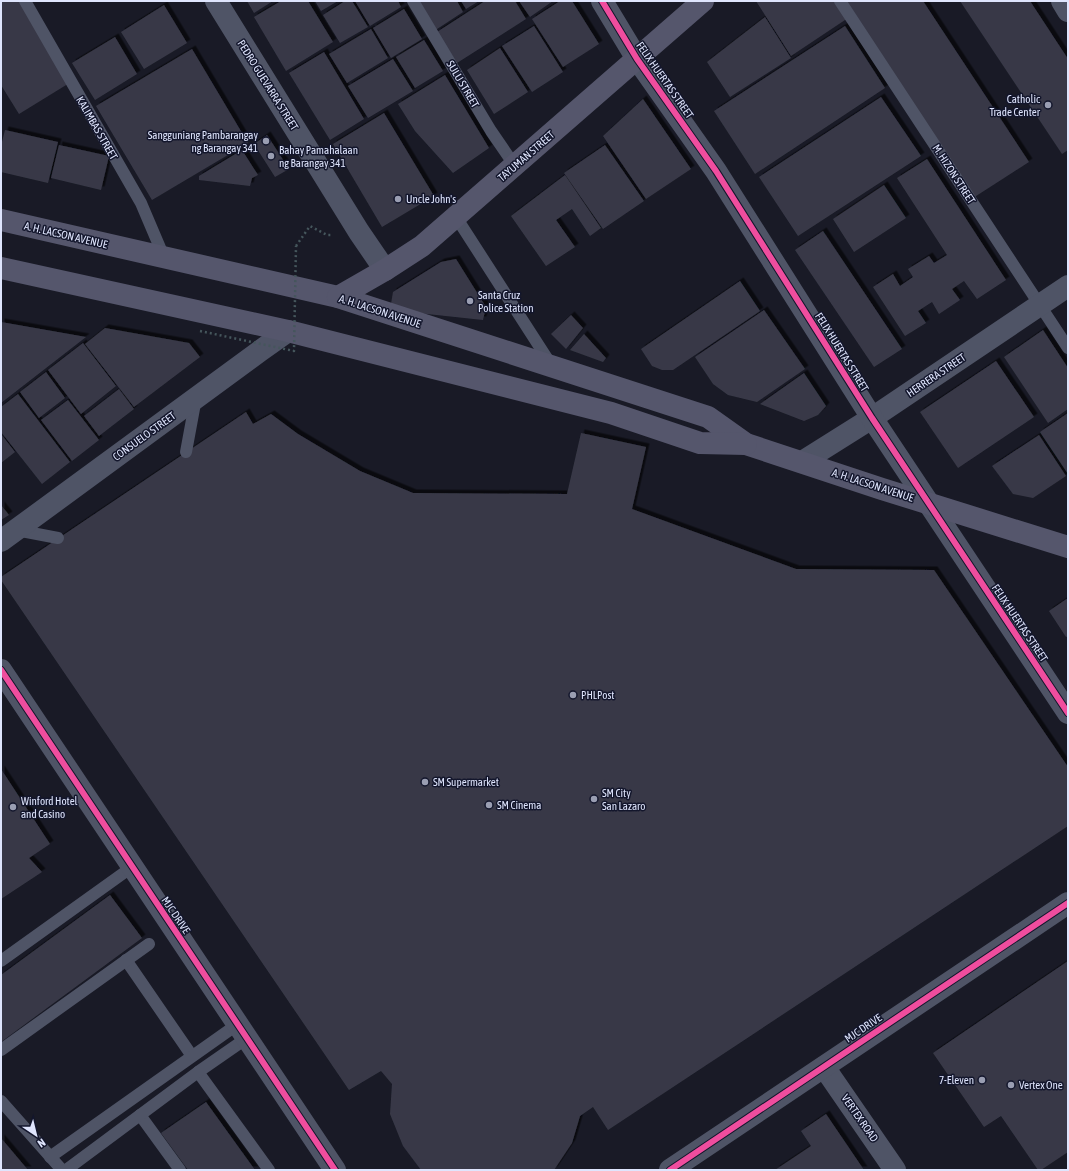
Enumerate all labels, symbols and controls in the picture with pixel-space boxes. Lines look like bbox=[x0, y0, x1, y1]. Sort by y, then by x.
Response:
street label: PEDRO GUEVARRA STREET bbox=[235, 38, 301, 132]
street label: FELIX HUERTAS STREET bbox=[634, 39, 696, 121]
street label: SULU STREET bbox=[444, 58, 482, 110]
place label: Catholic Trade Center bbox=[989, 93, 1041, 118]
street label: KALIMBAS STREET bbox=[74, 94, 120, 162]
marker: Catholic Trade Center bbox=[1043, 100, 1053, 110]
street label: TAYUMAN STREET bbox=[495, 128, 557, 184]
place label: Sangguniang Pambarangay ng Barangay 341 bbox=[148, 129, 258, 154]
marker: Sangguniang Pambarangay ng Barangay 341 bbox=[261, 136, 271, 146]
street label: M. HIZON STREET bbox=[930, 142, 978, 206]
place label: Bahay Pamahalaan ng Barangay 341 bbox=[279, 144, 358, 169]
marker: Bahay Pamahalaan ng Barangay 341 bbox=[266, 151, 276, 161]
place label: Uncle John's bbox=[406, 193, 456, 205]
marker: Uncle John's bbox=[393, 194, 403, 204]
street label: A. H. LACSON AVENUE bbox=[23, 220, 109, 251]
place label: Santa Cruz Police Station bbox=[478, 289, 534, 314]
street label: A. H. LACSON AVENUE bbox=[338, 292, 423, 330]
marker: Santa Cruz Police Station bbox=[465, 296, 475, 306]
street label: FELIX HUERTAS STREET bbox=[813, 310, 871, 394]
street label: HERRERA STREET bbox=[904, 351, 968, 399]
street label: CONSUELO STREET bbox=[110, 409, 178, 463]
street label: A. H. LACSON AVENUE bbox=[831, 466, 916, 504]
street label: FELIX HUERTAS STREET bbox=[990, 582, 1050, 664]
place label: PHLPost bbox=[581, 689, 615, 701]
marker: PHLPost bbox=[568, 690, 578, 700]
place label: SM Supermarket bbox=[433, 776, 499, 788]
marker: SM Supermarket bbox=[420, 777, 430, 787]
place label: SM City San Lazaro bbox=[602, 787, 645, 812]
marker: SM City San Lazaro bbox=[589, 794, 599, 804]
place label: Winford Hotel and Casino bbox=[21, 795, 78, 820]
place label: SM Cinema bbox=[497, 799, 541, 811]
marker: SM Cinema bbox=[484, 800, 494, 810]
marker: Winford Hotel and Casino bbox=[8, 802, 18, 812]
street label: MJC DRIVE bbox=[159, 894, 193, 936]
street label: MJC DRIVE bbox=[842, 1011, 884, 1045]
place label: 7-Eleven bbox=[939, 1074, 974, 1086]
marker: 7-Eleven bbox=[977, 1075, 987, 1085]
place label: Vertex One bbox=[1019, 1079, 1063, 1091]
marker: Vertex One bbox=[1006, 1080, 1016, 1090]
street label: VERTEX ROAD bbox=[839, 1092, 881, 1144]
north arrow bbox=[16, 1115, 56, 1155]
text: N bbox=[36, 1136, 48, 1150]

